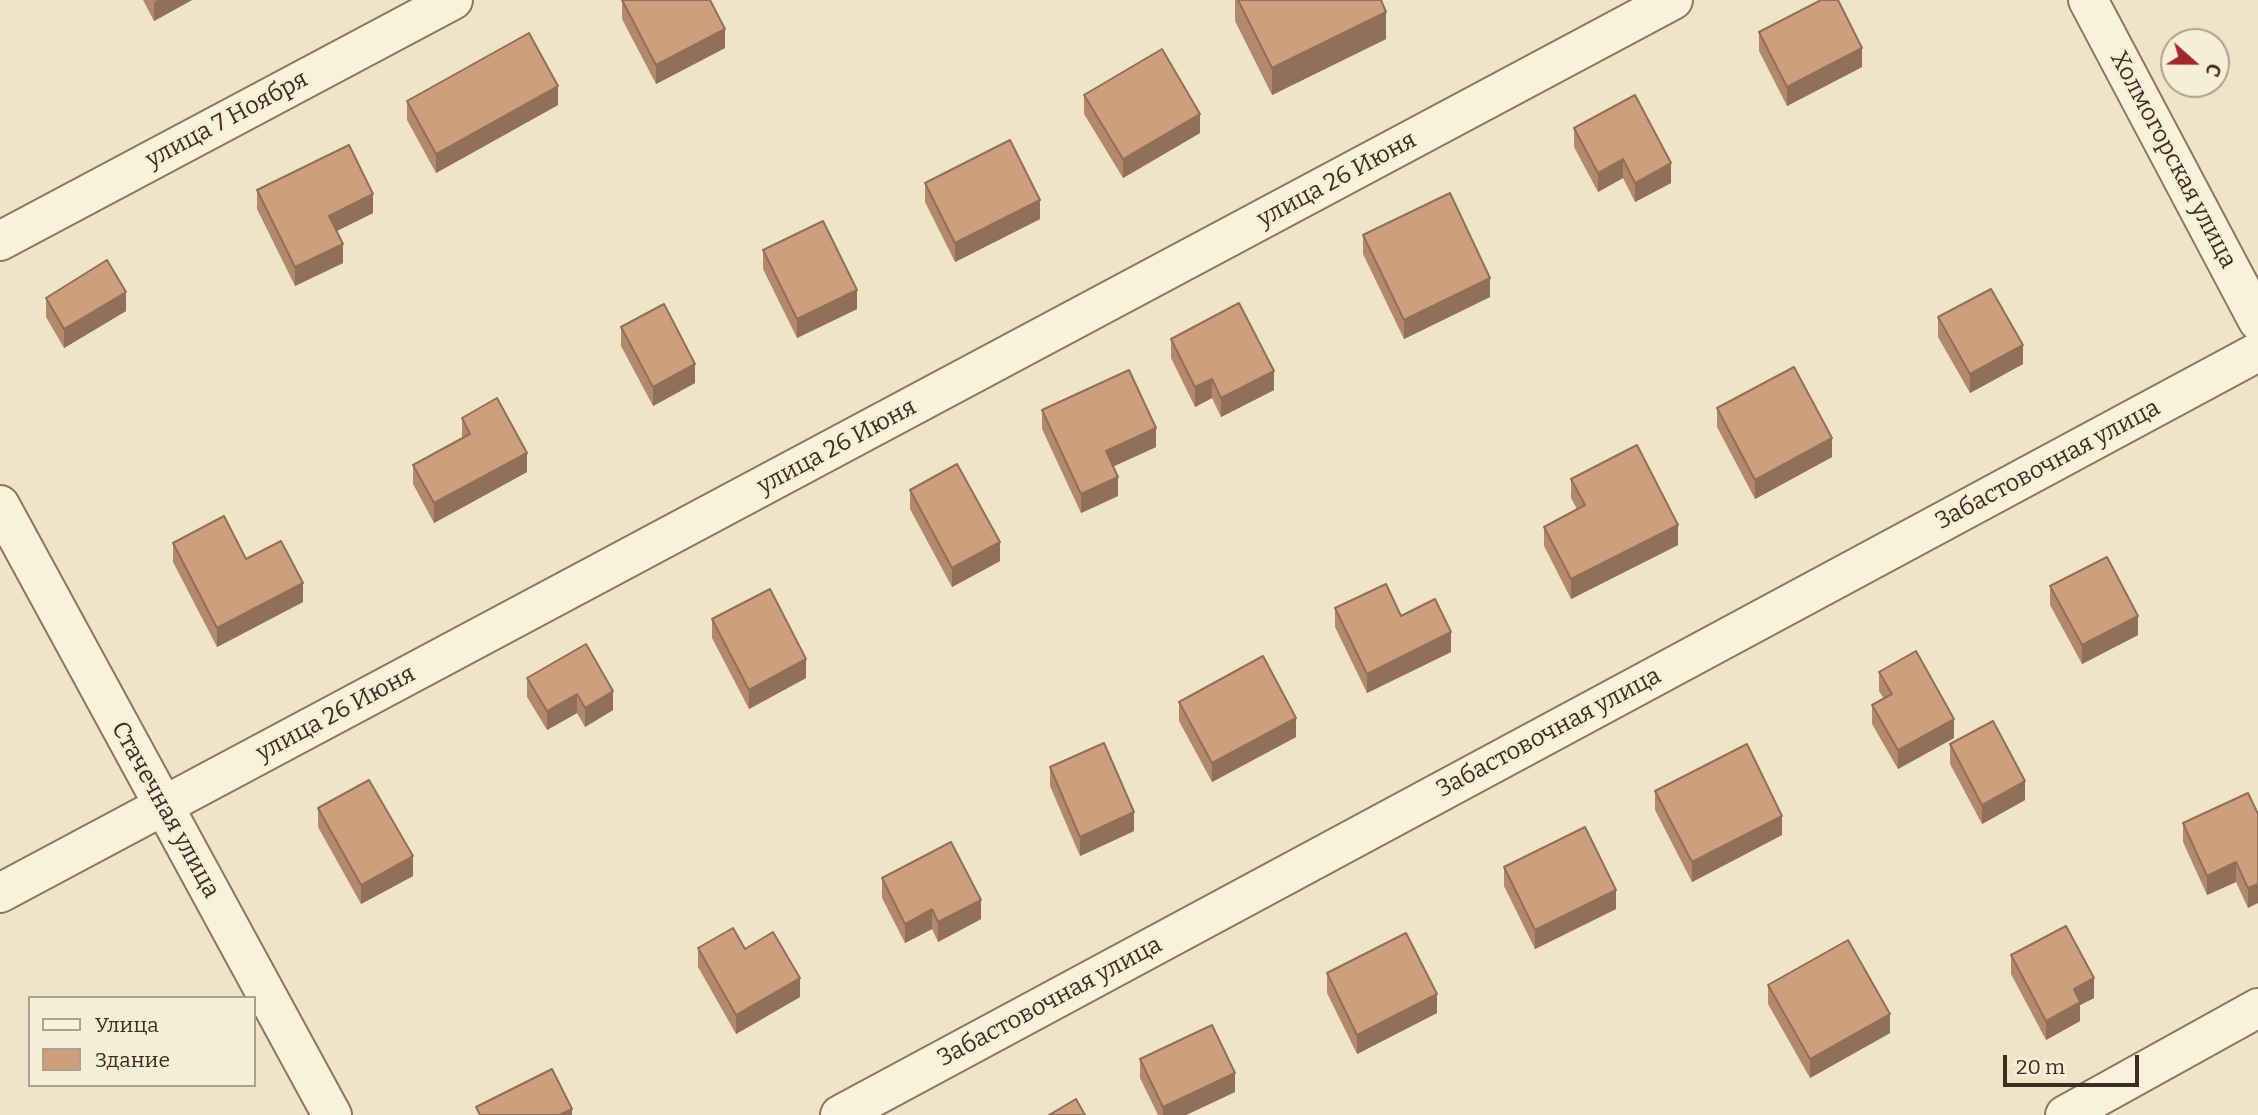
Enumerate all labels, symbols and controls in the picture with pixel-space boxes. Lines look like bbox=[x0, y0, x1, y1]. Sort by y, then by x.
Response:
north arrow bbox=[2160, 28, 2230, 98]
street label: Холмогорская улица bbox=[2104, 47, 2242, 273]
text: С bbox=[2200, 60, 2226, 80]
street label: улица 7 Ноября bbox=[141, 65, 313, 175]
street label: улица 26 Июня bbox=[1253, 126, 1421, 234]
street label: улица 26 Июня bbox=[753, 393, 921, 501]
street label: Забастовочная улица bbox=[1931, 394, 2165, 536]
street label: улица 26 Июня bbox=[252, 660, 420, 768]
street label: Забастовочная улица bbox=[1432, 662, 1666, 804]
street label: Стачечная улица bbox=[105, 717, 225, 903]
street label: Забастовочная улица bbox=[933, 931, 1167, 1073]
legend bbox=[28, 996, 256, 1087]
text: Улица bbox=[95, 1012, 159, 1038]
scale bar bbox=[2006, 1042, 2142, 1086]
text: Здание bbox=[95, 1047, 170, 1073]
text: 20 m bbox=[2016, 1054, 2065, 1080]

